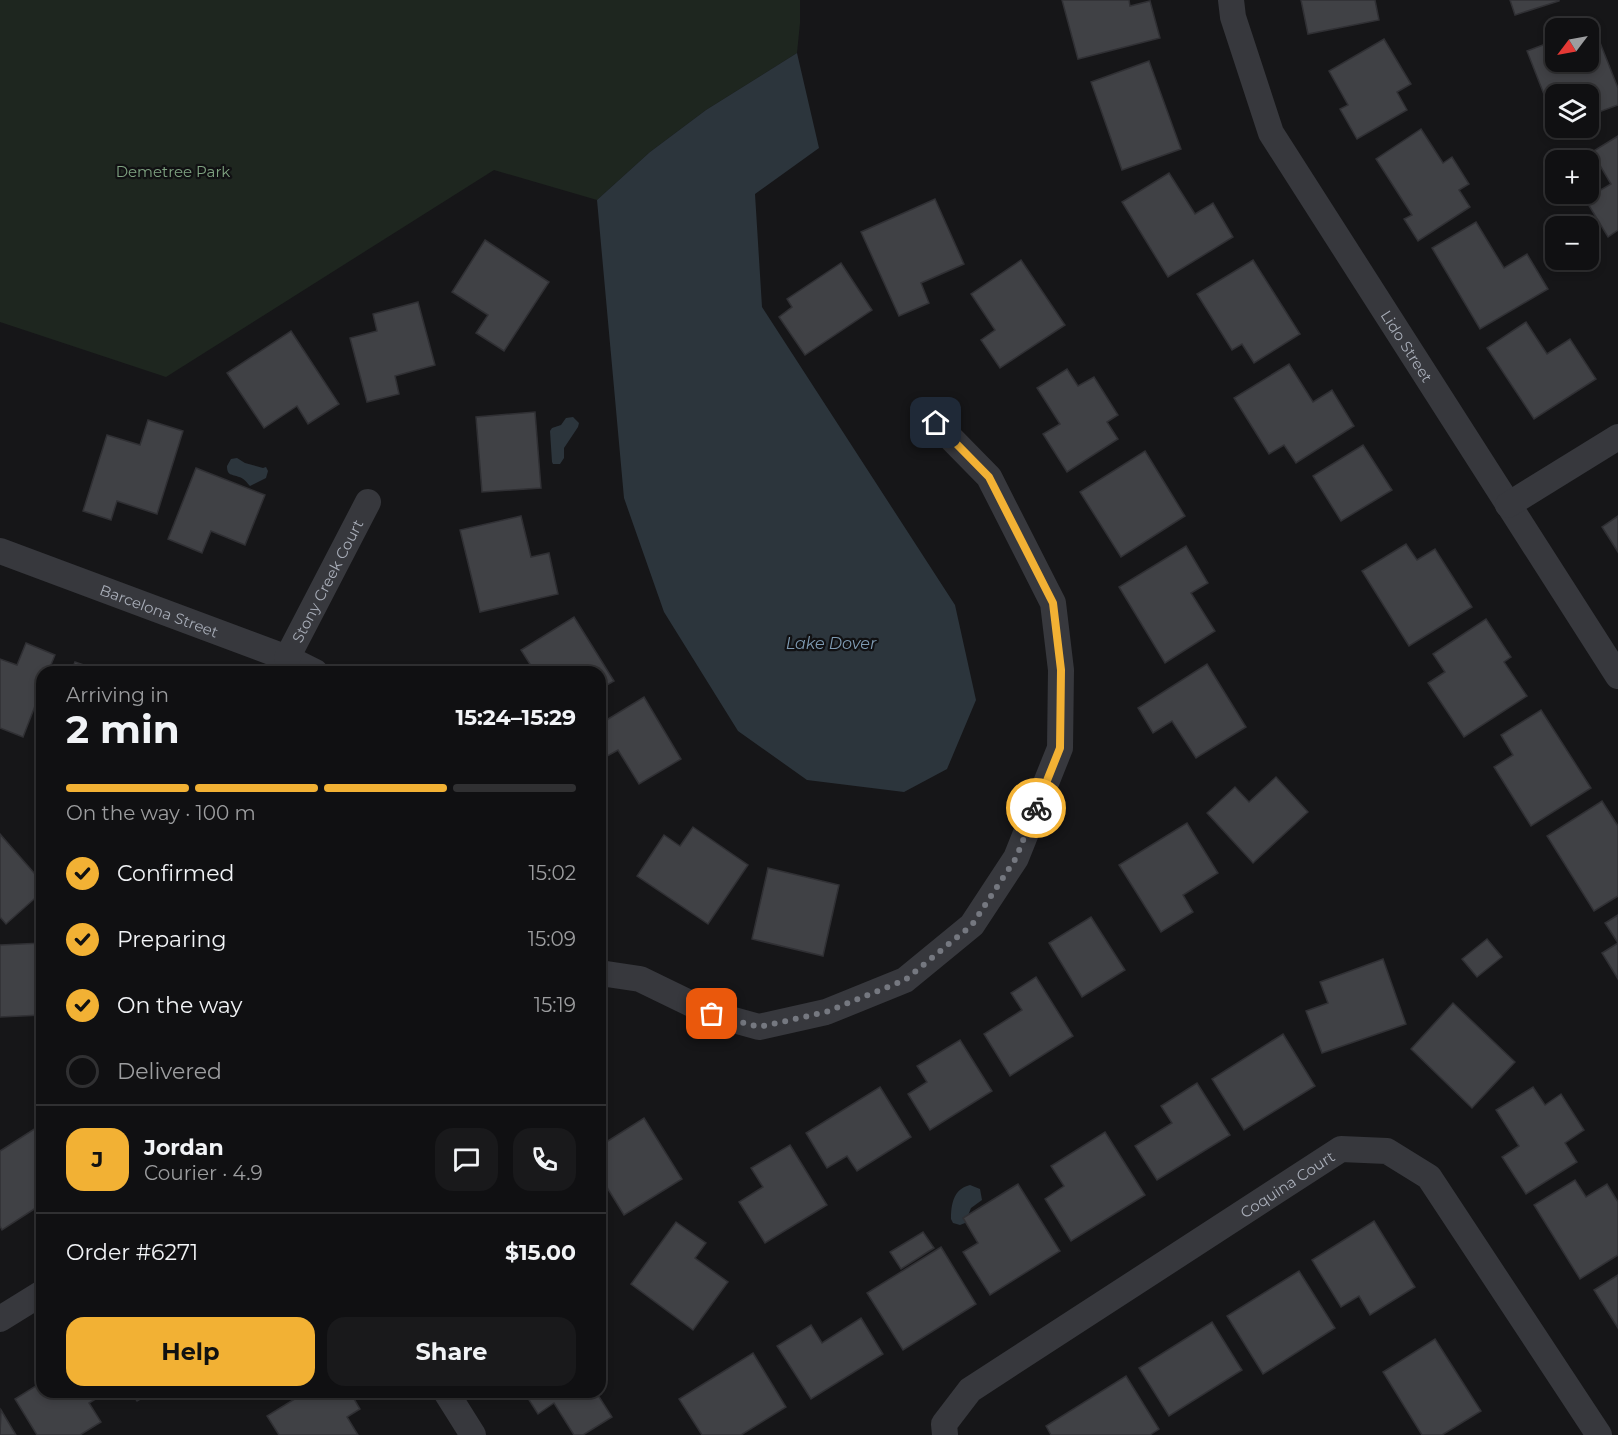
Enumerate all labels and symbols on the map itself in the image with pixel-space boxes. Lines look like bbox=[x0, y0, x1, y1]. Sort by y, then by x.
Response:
north arrow bbox=[1545, 18, 1599, 72]
park label: Demetree Park bbox=[116, 162, 230, 181]
street label: Lido Street bbox=[1377, 306, 1437, 386]
pin bbox=[910, 397, 961, 448]
street label: Stony Creek Court bbox=[287, 516, 367, 646]
street label: Barcelona Street bbox=[97, 580, 221, 641]
water label: Lake Dover bbox=[786, 634, 877, 653]
courier bbox=[1006, 778, 1066, 838]
pin bbox=[686, 988, 737, 1039]
street label: Coquina Court bbox=[1236, 1146, 1338, 1222]

